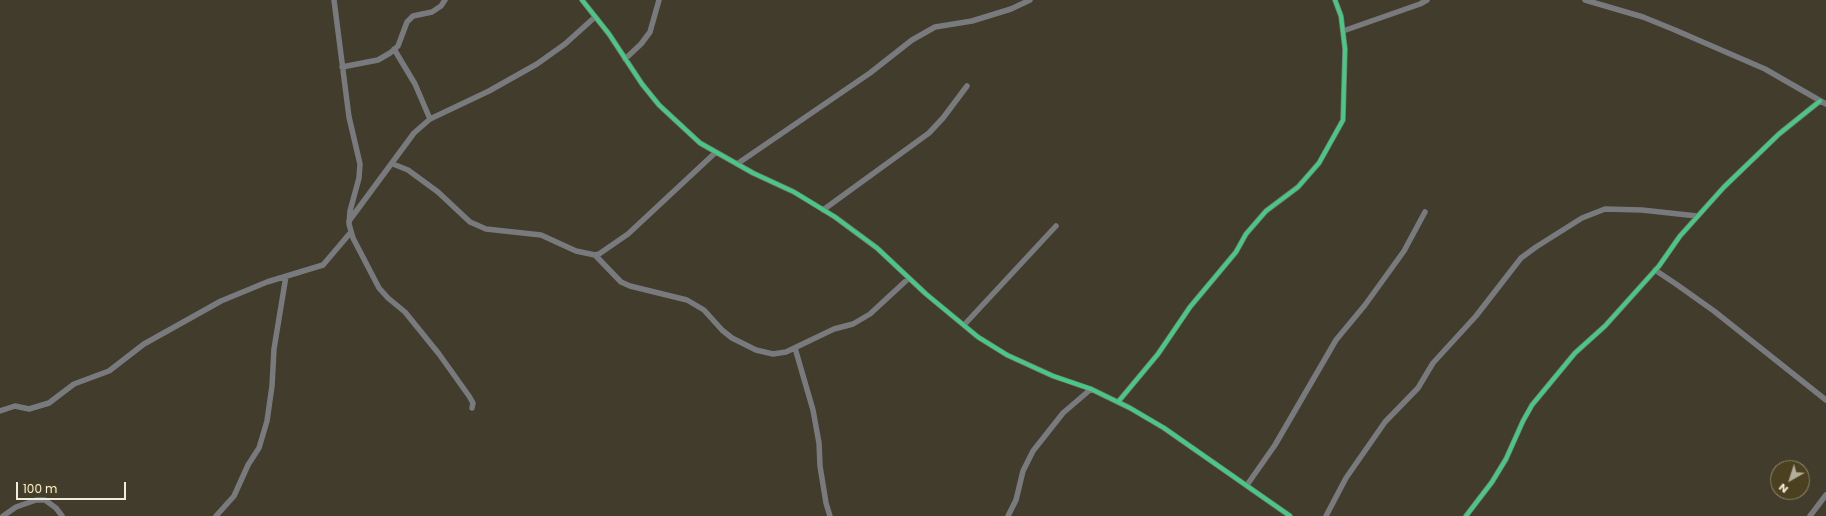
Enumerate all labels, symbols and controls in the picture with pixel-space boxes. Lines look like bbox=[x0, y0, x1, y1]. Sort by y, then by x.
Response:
north arrow bbox=[1770, 460, 1810, 500]
scale bar bbox=[18, 474, 128, 500]
text: 100 m bbox=[23, 480, 57, 497]
text: N bbox=[1775, 480, 1791, 497]

